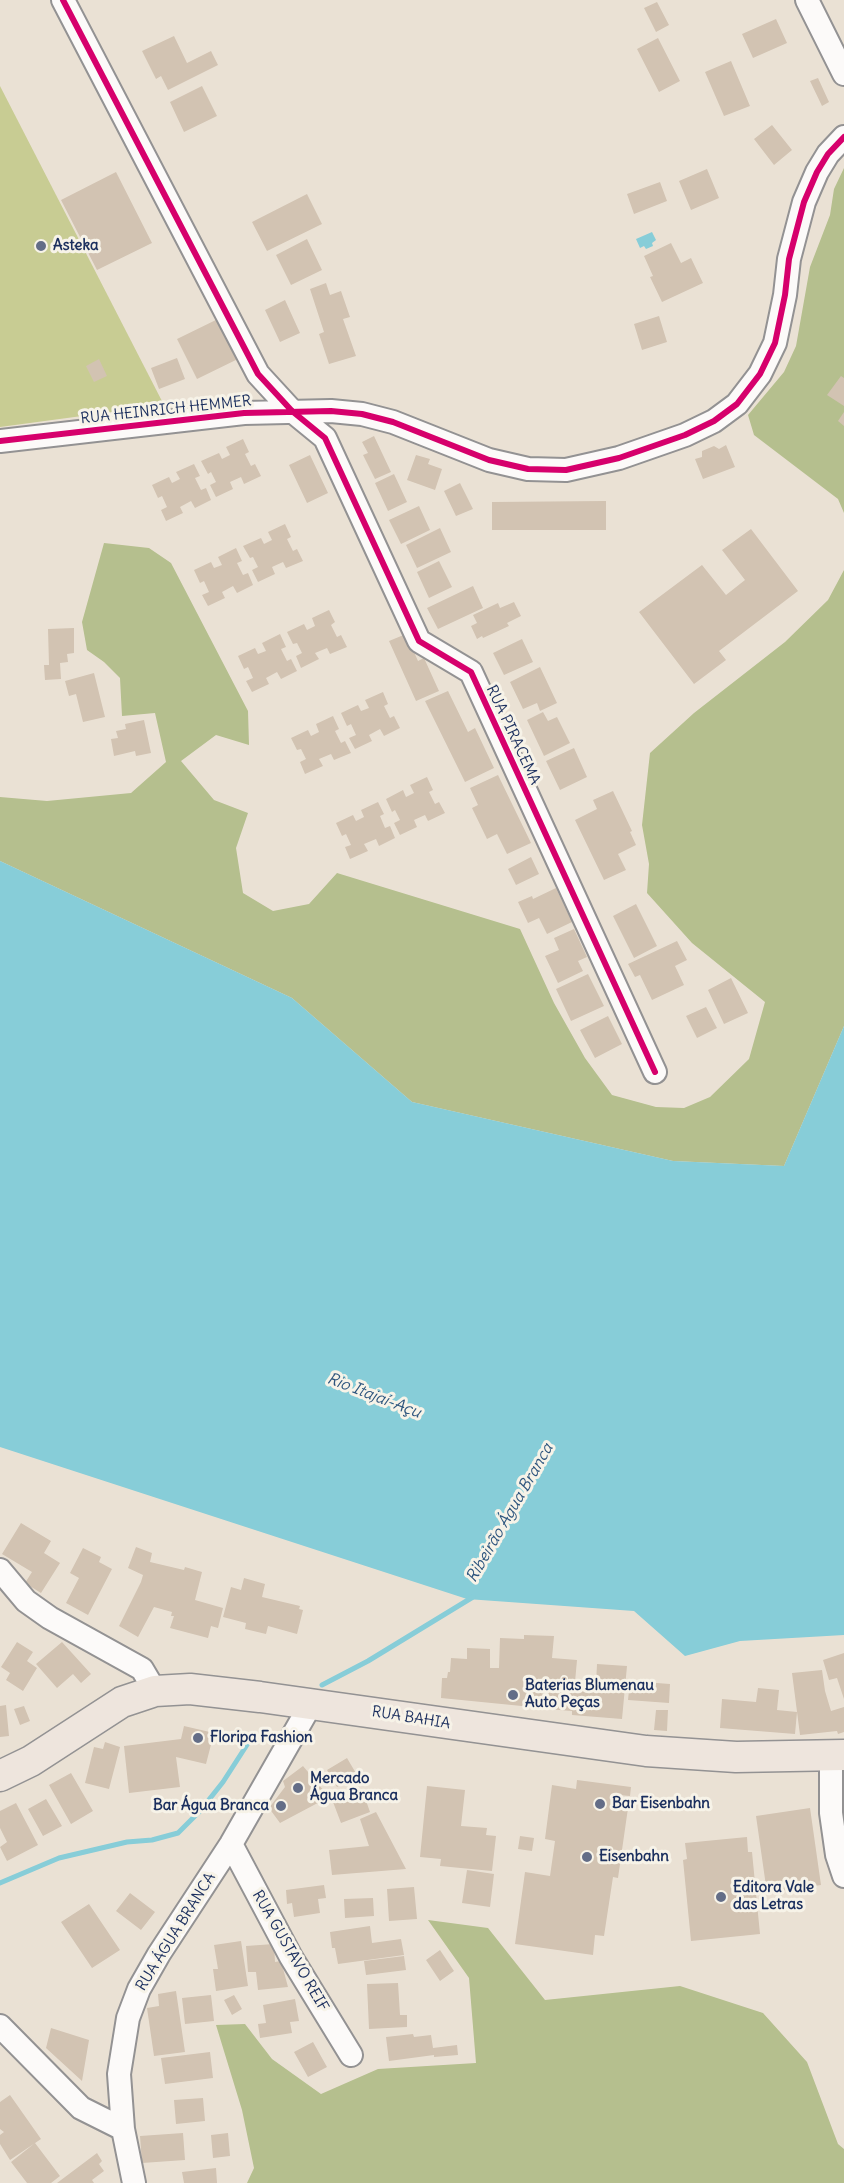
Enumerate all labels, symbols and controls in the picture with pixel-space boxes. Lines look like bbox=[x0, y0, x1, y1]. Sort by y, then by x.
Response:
place label: Asteka bbox=[53, 237, 99, 255]
marker: Asteka bbox=[34, 239, 48, 253]
street label: RUA HEINRICH HEMMER bbox=[80, 392, 252, 428]
street label: RUA PIRACEMA bbox=[482, 682, 544, 788]
water label: Rio Itajaí-Açu bbox=[325, 1369, 423, 1423]
water label: Ribeirão Água Branca bbox=[462, 1440, 558, 1586]
place label: Baterias Blumenau Auto Peças bbox=[525, 1677, 654, 1712]
marker: Baterias Blumenau Auto Peças bbox=[506, 1688, 520, 1702]
street label: RUA BAHIA bbox=[370, 1703, 452, 1733]
place label: Floripa Fashion bbox=[210, 1729, 313, 1747]
marker: Floripa Fashion bbox=[191, 1731, 205, 1745]
place label: Mercado Água Branca bbox=[310, 1770, 398, 1805]
marker: Mercado Água Branca bbox=[291, 1781, 305, 1795]
place label: Bar Eisenbahn bbox=[612, 1795, 710, 1813]
place label: Bar Água Branca bbox=[153, 1797, 269, 1815]
marker: Bar Eisenbahn bbox=[593, 1797, 607, 1811]
marker: Bar Água Branca bbox=[274, 1799, 288, 1813]
place label: Eisenbahn bbox=[599, 1848, 669, 1866]
marker: Eisenbahn bbox=[580, 1850, 594, 1864]
street label: RUA ÁGUA BRANCA bbox=[132, 1870, 220, 1994]
place label: Editora Vale das Letras bbox=[733, 1879, 814, 1914]
street label: RUA GUSTAVO REIF bbox=[248, 1887, 332, 2015]
marker: Editora Vale das Letras bbox=[714, 1890, 728, 1904]

